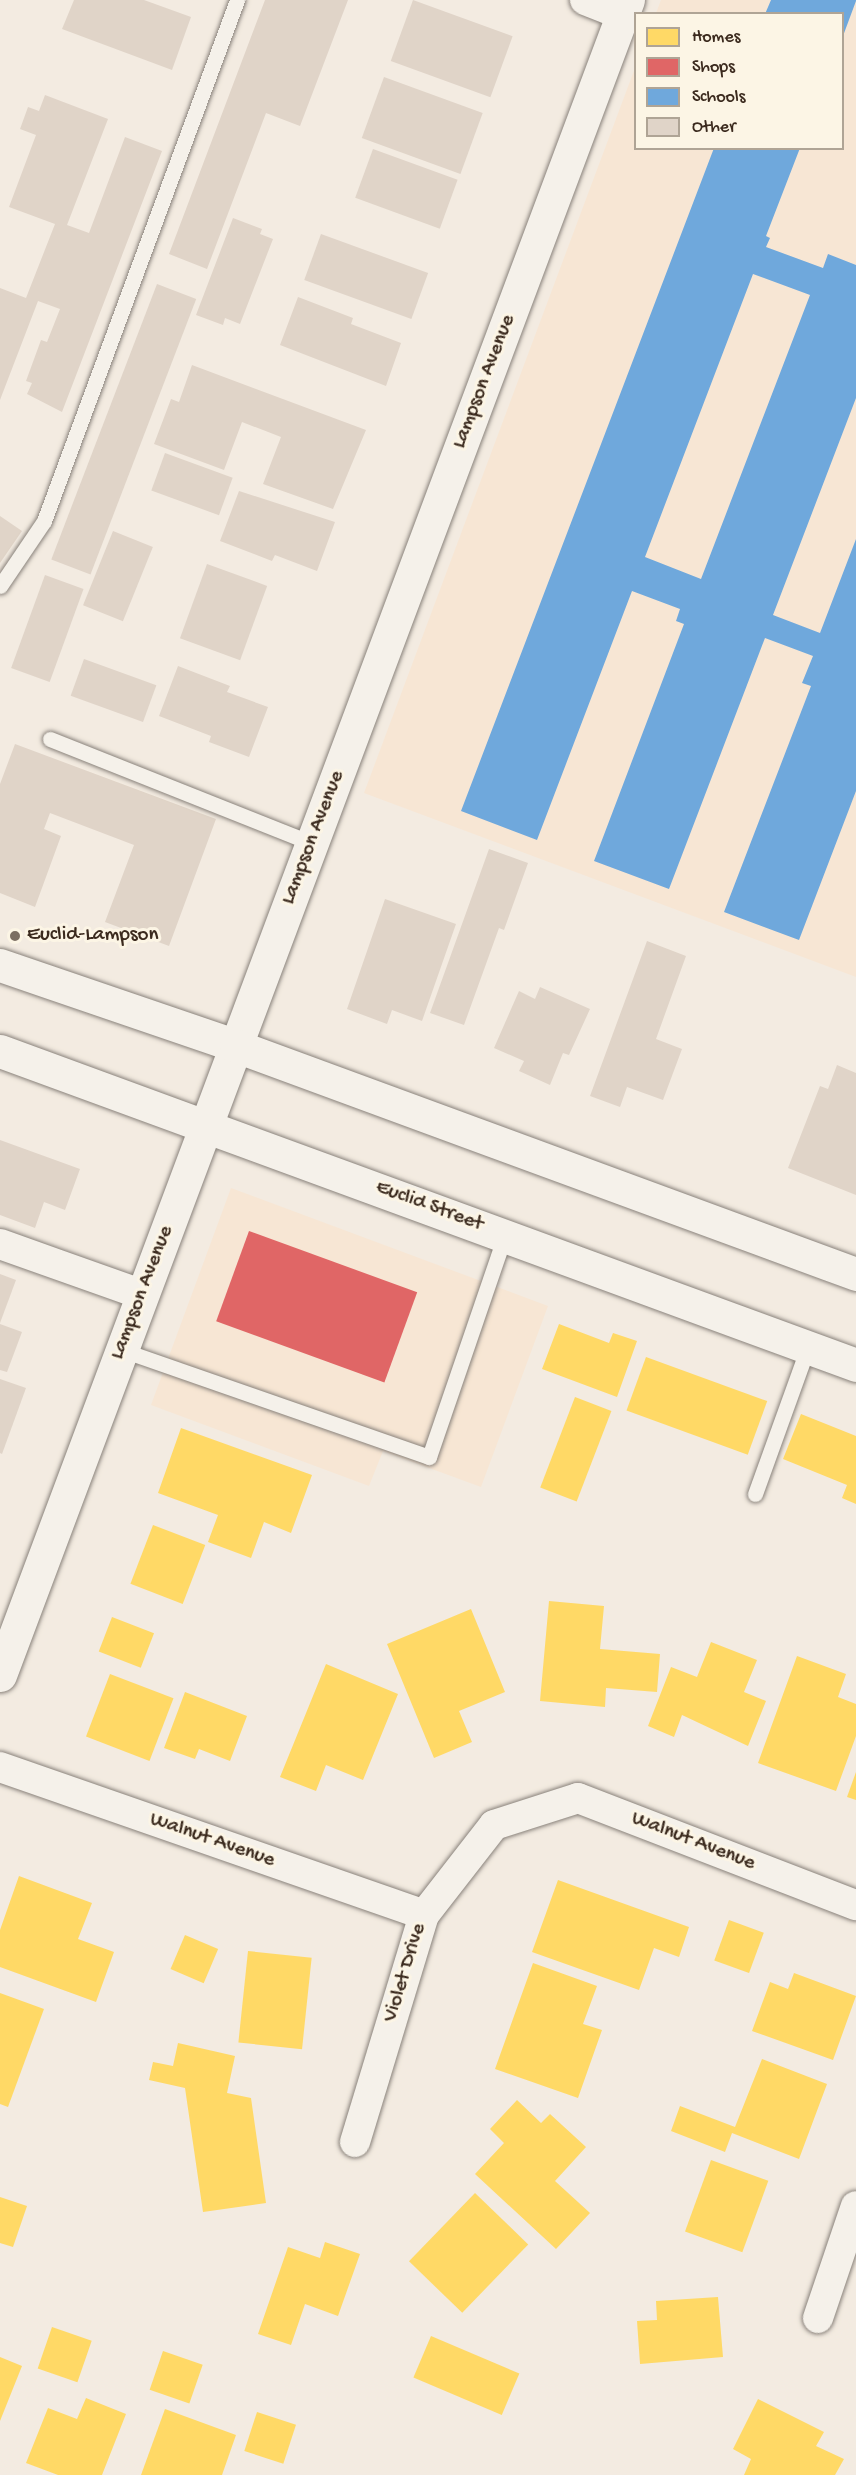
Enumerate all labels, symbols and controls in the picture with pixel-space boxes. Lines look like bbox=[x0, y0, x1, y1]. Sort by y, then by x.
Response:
legend bbox=[634, 12, 844, 150]
text: Homes bbox=[692, 27, 740, 48]
text: Shops bbox=[692, 57, 735, 78]
text: Schools bbox=[692, 87, 745, 108]
text: Other bbox=[692, 117, 736, 138]
street label: Lampson Avenue bbox=[448, 312, 522, 452]
street label: Lampson Avenue bbox=[277, 768, 351, 908]
place label: Euclid-Lampson bbox=[27, 923, 158, 949]
marker: Euclid-Lampson bbox=[8, 929, 22, 943]
street label: Euclid Street bbox=[372, 1176, 486, 1238]
street label: Lampson Avenue bbox=[106, 1223, 180, 1363]
street label: Walnut Avenue bbox=[627, 1807, 759, 1877]
street label: Walnut Avenue bbox=[146, 1808, 278, 1874]
street label: Violet Drive bbox=[379, 1921, 433, 2025]

